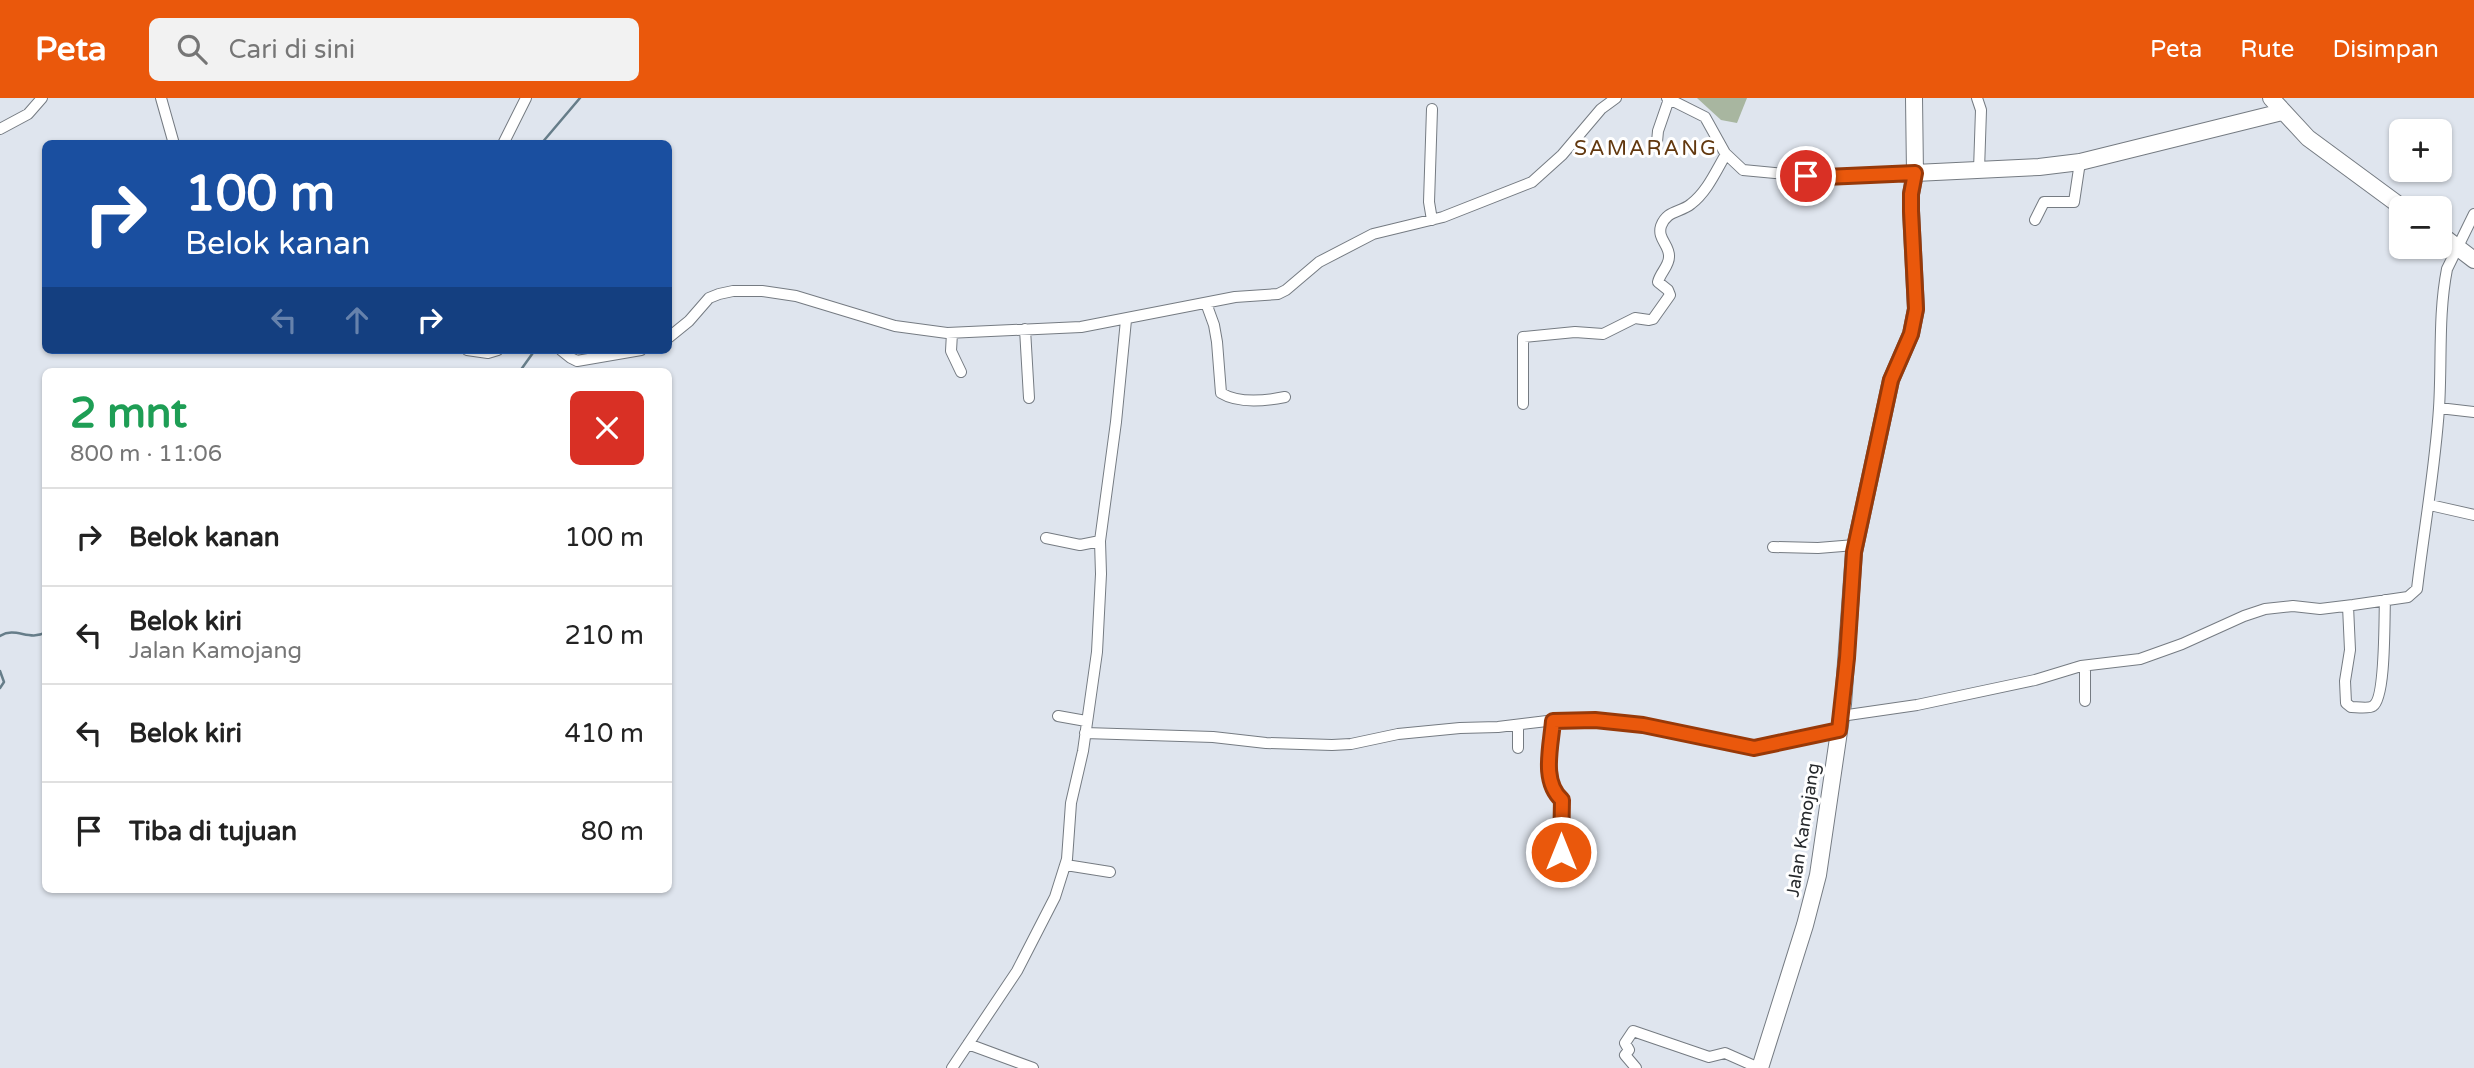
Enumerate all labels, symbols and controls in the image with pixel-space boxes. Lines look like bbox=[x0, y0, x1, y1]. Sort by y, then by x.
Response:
search box bbox=[149, 18, 639, 81]
text: Peta bbox=[35, 30, 107, 69]
icon: search bbox=[173, 30, 211, 68]
text: Cari di sini bbox=[229, 34, 355, 65]
text: Peta bbox=[2150, 35, 2202, 64]
text: Rute bbox=[2240, 35, 2294, 64]
text: Disimpan bbox=[2332, 35, 2439, 64]
map controls bbox=[2389, 119, 2452, 259]
button: + bbox=[2389, 119, 2452, 182]
district label: SAMARANG bbox=[1574, 136, 1718, 161]
pin bbox=[1776, 146, 1836, 206]
icon: arrive bbox=[1787, 157, 1825, 195]
text: 100 m bbox=[185, 165, 335, 224]
icon: right bbox=[70, 168, 161, 259]
button: − bbox=[2389, 196, 2452, 259]
text: Belok kanan bbox=[185, 225, 370, 263]
icon: left bbox=[265, 301, 303, 339]
icon: ahead bbox=[338, 301, 376, 339]
icon: right bbox=[411, 301, 449, 339]
text: 2 mnt bbox=[70, 388, 187, 439]
button: close bbox=[570, 391, 644, 465]
text: 800 m · 11:06 bbox=[70, 440, 222, 468]
icon: right bbox=[70, 518, 108, 556]
text: Belok kanan bbox=[129, 522, 280, 553]
text: 100 m bbox=[564, 522, 644, 553]
text: Belok kiri bbox=[129, 606, 242, 637]
icon: left bbox=[70, 616, 108, 654]
text: 210 m bbox=[564, 620, 644, 651]
text: Jalan Kamojang bbox=[129, 637, 302, 665]
icon: left bbox=[70, 714, 108, 752]
text: Belok kiri bbox=[129, 718, 242, 749]
text: 410 m bbox=[564, 718, 644, 749]
street label: Jalan Kamojang bbox=[1782, 761, 1824, 899]
icon: arrive bbox=[70, 812, 108, 850]
position arrow bbox=[1524, 815, 1598, 889]
text: Tiba di tujuan bbox=[129, 816, 297, 847]
text: 80 m bbox=[581, 816, 644, 847]

